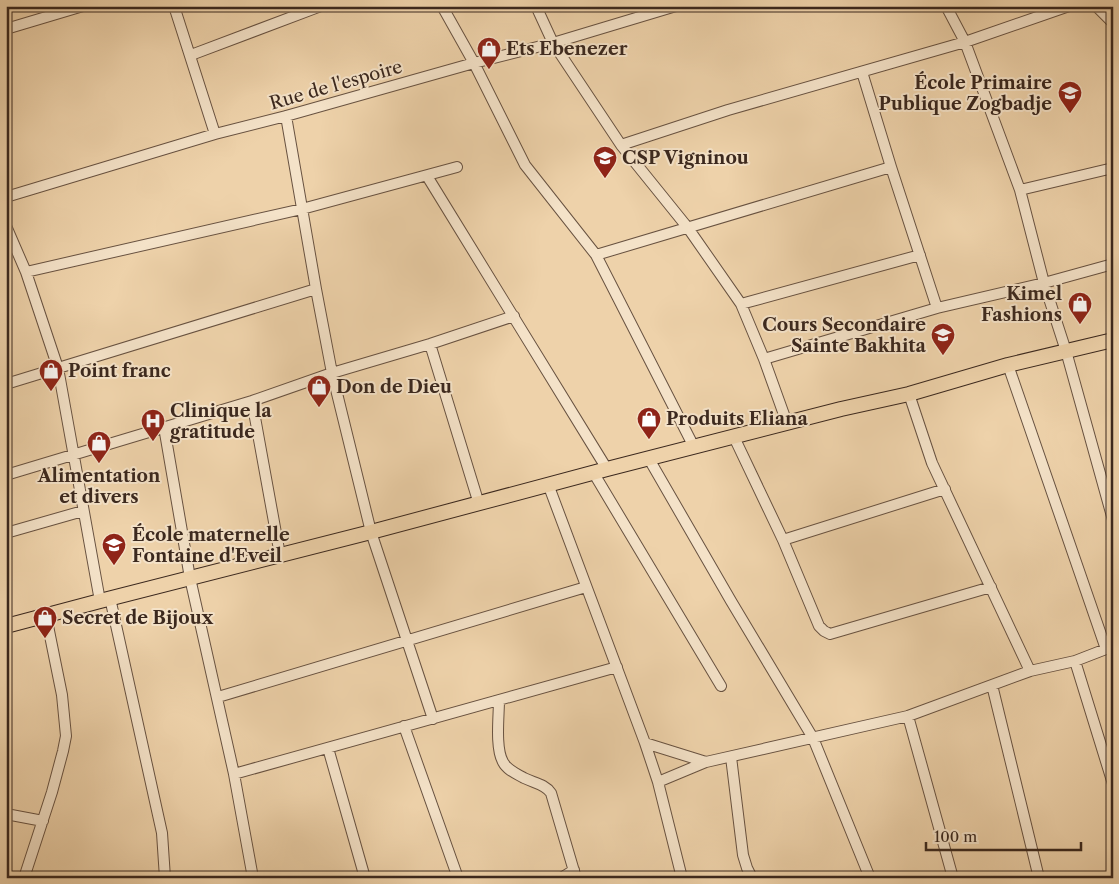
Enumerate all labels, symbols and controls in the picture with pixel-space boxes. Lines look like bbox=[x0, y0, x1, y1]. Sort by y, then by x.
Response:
shop icon: Ets Ebenezer bbox=[476, 36, 502, 70]
place label: Ets Ebenezer bbox=[506, 38, 628, 60]
street label: Rue de l'espoire bbox=[267, 56, 405, 114]
place label: École Primaire Publique Zogbadje bbox=[879, 71, 1052, 115]
school or university icon: École Primaire Publique Zogbadje bbox=[1057, 80, 1083, 114]
school or university icon: CSP Vigninou bbox=[592, 145, 618, 179]
place label: CSP Vigninou bbox=[622, 147, 749, 169]
place label: Kimel Fashions bbox=[981, 283, 1062, 326]
shop icon: Kimel Fashions bbox=[1067, 291, 1093, 325]
place label: Cours Secondaire Sainte Bakhita bbox=[762, 314, 927, 357]
school or university icon: Cours Secondaire Sainte Bakhita bbox=[930, 322, 956, 356]
shop icon: Point franc bbox=[38, 358, 64, 392]
place label: Point franc bbox=[68, 360, 171, 382]
shop icon: Don de Dieu bbox=[306, 374, 332, 408]
place label: Don de Dieu bbox=[336, 376, 452, 398]
place label: Clinique la gratitude bbox=[169, 400, 272, 443]
shop icon: Produits Eliana bbox=[636, 406, 662, 440]
hospital icon: Clinique la gratitude bbox=[140, 408, 166, 442]
place label: Produits Eliana bbox=[666, 408, 808, 430]
shop icon: Alimentation et divers bbox=[86, 430, 112, 464]
place label: Alimentation et divers bbox=[37, 465, 161, 508]
place label: École maternelle Fontaine d'Eveil bbox=[132, 523, 290, 567]
school or university icon: École maternelle Fontaine d'Eveil bbox=[101, 532, 127, 566]
shop icon: Secret de Bijoux bbox=[32, 605, 58, 639]
place label: Secret de Bijoux bbox=[62, 607, 214, 629]
scale bar bbox=[926, 819, 1082, 851]
text: 100 m bbox=[934, 827, 977, 846]

